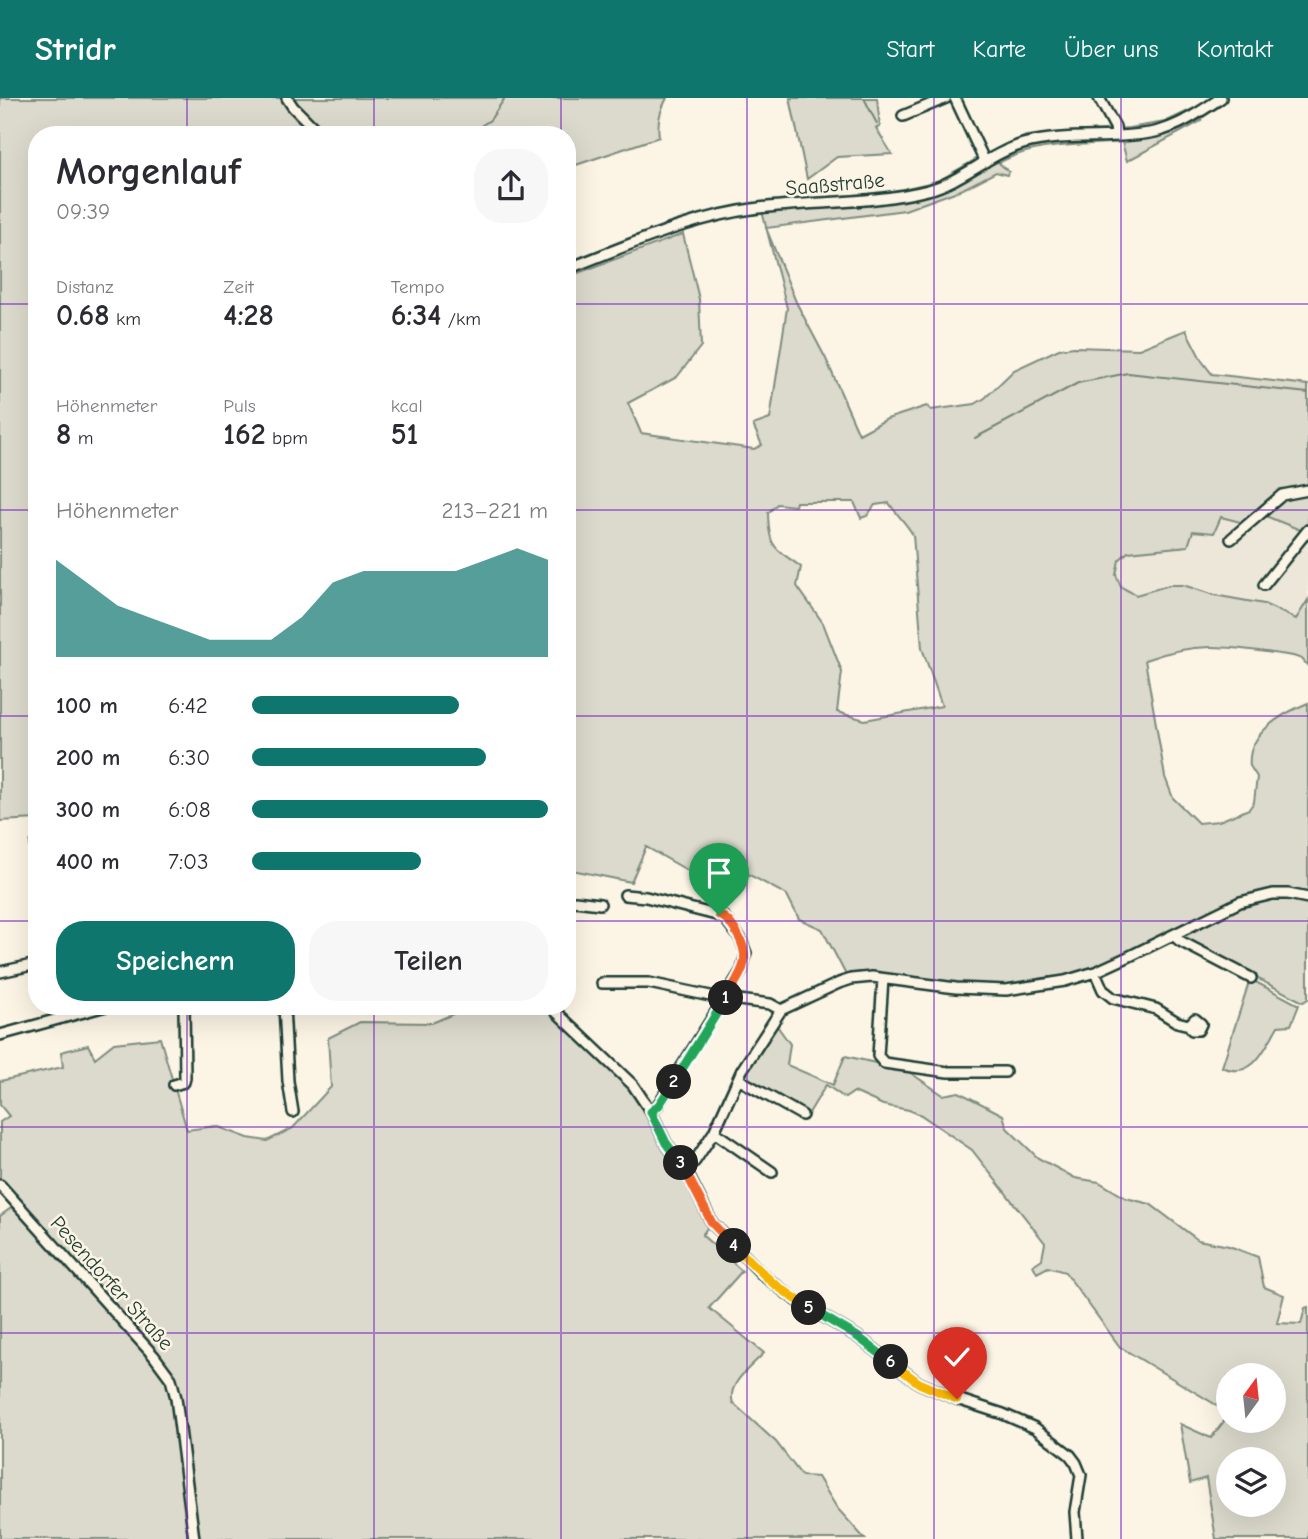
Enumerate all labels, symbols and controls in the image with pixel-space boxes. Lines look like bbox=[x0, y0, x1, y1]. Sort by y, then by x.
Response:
text: Stridr bbox=[35, 30, 116, 68]
text: Start bbox=[886, 35, 934, 63]
text: Karte bbox=[972, 35, 1026, 63]
text: Über uns bbox=[1064, 35, 1159, 63]
text: Kontakt bbox=[1197, 35, 1273, 63]
button: share bbox=[474, 149, 548, 223]
text: Morgenlauf bbox=[56, 150, 241, 194]
street label: Saaßstraße bbox=[784, 168, 886, 200]
text: 09:39 bbox=[56, 198, 110, 225]
text: Distanz bbox=[56, 276, 114, 298]
text: Zeit bbox=[223, 276, 254, 298]
text: Tempo bbox=[391, 276, 444, 298]
text: 0.68 bbox=[56, 298, 110, 333]
text: 4:28 bbox=[223, 298, 274, 333]
text: 6:34 bbox=[391, 298, 441, 333]
text: km bbox=[110, 308, 141, 330]
text: /km bbox=[441, 308, 481, 330]
text: Höhenmeter bbox=[56, 395, 157, 417]
text: Puls bbox=[223, 395, 256, 417]
text: kcal bbox=[391, 395, 423, 417]
text: 8 bbox=[56, 417, 71, 452]
text: 162 bbox=[223, 417, 266, 452]
text: 51 bbox=[391, 417, 418, 452]
text: m bbox=[71, 427, 93, 449]
text: bpm bbox=[266, 427, 308, 449]
text: Höhenmeter bbox=[56, 497, 178, 524]
text: 213–221 m bbox=[442, 497, 548, 524]
text: 100 m bbox=[56, 692, 118, 719]
text: 6:42 bbox=[168, 692, 208, 719]
text: 200 m bbox=[56, 744, 120, 771]
text: 6:30 bbox=[168, 744, 210, 771]
text: 300 m bbox=[56, 796, 120, 823]
text: 6:08 bbox=[168, 796, 210, 823]
pin bbox=[689, 843, 749, 915]
text: 400 m bbox=[56, 848, 120, 875]
text: 7:03 bbox=[168, 848, 209, 875]
icon: arrive bbox=[700, 854, 738, 892]
button: Speichern bbox=[56, 921, 295, 1001]
button: Teilen bbox=[309, 921, 548, 1001]
pin: 1 bbox=[708, 981, 744, 1016]
text: 1 bbox=[722, 986, 729, 1008]
pin: 2 bbox=[656, 1065, 692, 1100]
text: 2 bbox=[669, 1070, 678, 1092]
pin: 3 bbox=[664, 1146, 698, 1180]
text: 3 bbox=[676, 1151, 685, 1173]
street label: Pesendorfer Straße bbox=[46, 1211, 178, 1355]
pin: 4 bbox=[716, 1228, 752, 1264]
text: 4 bbox=[729, 1234, 738, 1256]
pin: 5 bbox=[792, 1290, 826, 1326]
text: 5 bbox=[803, 1296, 814, 1318]
pin bbox=[927, 1327, 987, 1399]
icon: check bbox=[938, 1338, 976, 1376]
pin: 6 bbox=[874, 1344, 908, 1380]
text: 6 bbox=[886, 1350, 895, 1372]
north arrow bbox=[1216, 1363, 1286, 1433]
map controls bbox=[1216, 1363, 1286, 1517]
button: layers bbox=[1216, 1447, 1286, 1517]

